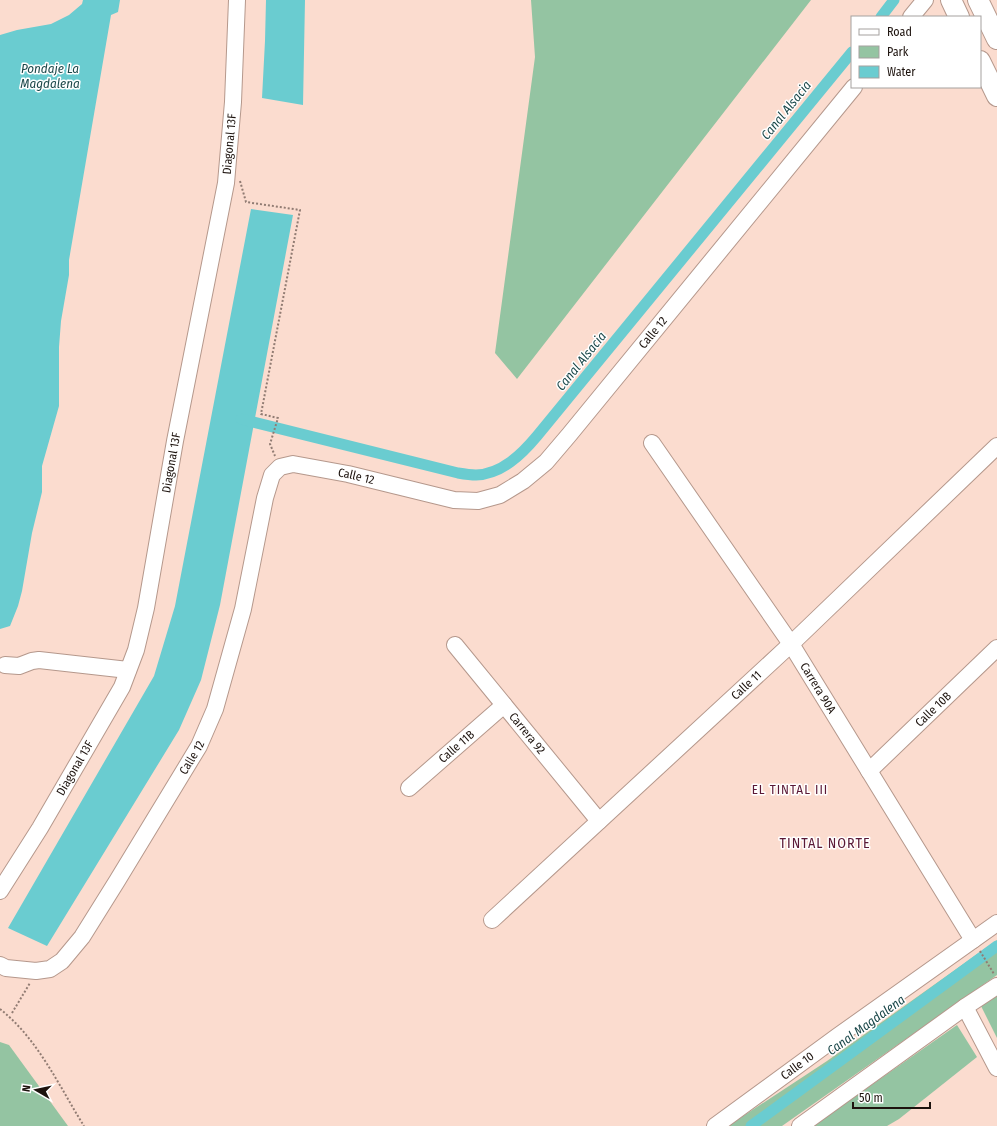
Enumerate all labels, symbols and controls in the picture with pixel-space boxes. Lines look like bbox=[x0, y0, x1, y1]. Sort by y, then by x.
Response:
legend bbox=[851, 16, 981, 88]
text: Road bbox=[887, 25, 912, 39]
text: Park bbox=[887, 45, 909, 59]
water label: Pondaje La Magdalena bbox=[20, 61, 80, 91]
text: Water bbox=[887, 65, 916, 79]
water label: Canal Alsacia bbox=[758, 78, 814, 142]
street label: Diagonal 13F bbox=[220, 112, 239, 175]
street label: Calle 12 bbox=[636, 314, 670, 351]
water label: Canal Alsacia bbox=[553, 329, 609, 393]
street label: Diagonal 13F bbox=[159, 431, 184, 494]
street label: Calle 12 bbox=[337, 465, 376, 487]
street label: Carrera 90A bbox=[797, 660, 839, 716]
street label: Calle 11 bbox=[728, 668, 764, 703]
street label: Calle 10B bbox=[912, 689, 954, 730]
street label: Carrera 92 bbox=[506, 710, 548, 757]
street label: Calle 11B bbox=[436, 727, 477, 766]
street label: Diagonal 13F bbox=[53, 738, 97, 798]
street label: Calle 12 bbox=[176, 739, 207, 777]
district label: EL TINTAL III bbox=[752, 782, 828, 797]
district label: TINTAL NORTE bbox=[780, 835, 870, 852]
water label: Canal Magdalena bbox=[824, 992, 908, 1058]
street label: Calle 10 bbox=[778, 1049, 817, 1083]
north arrow bbox=[16, 1070, 56, 1110]
text: N bbox=[20, 1084, 34, 1093]
scale bar bbox=[853, 1084, 930, 1110]
text: 50 m bbox=[859, 1091, 883, 1105]

